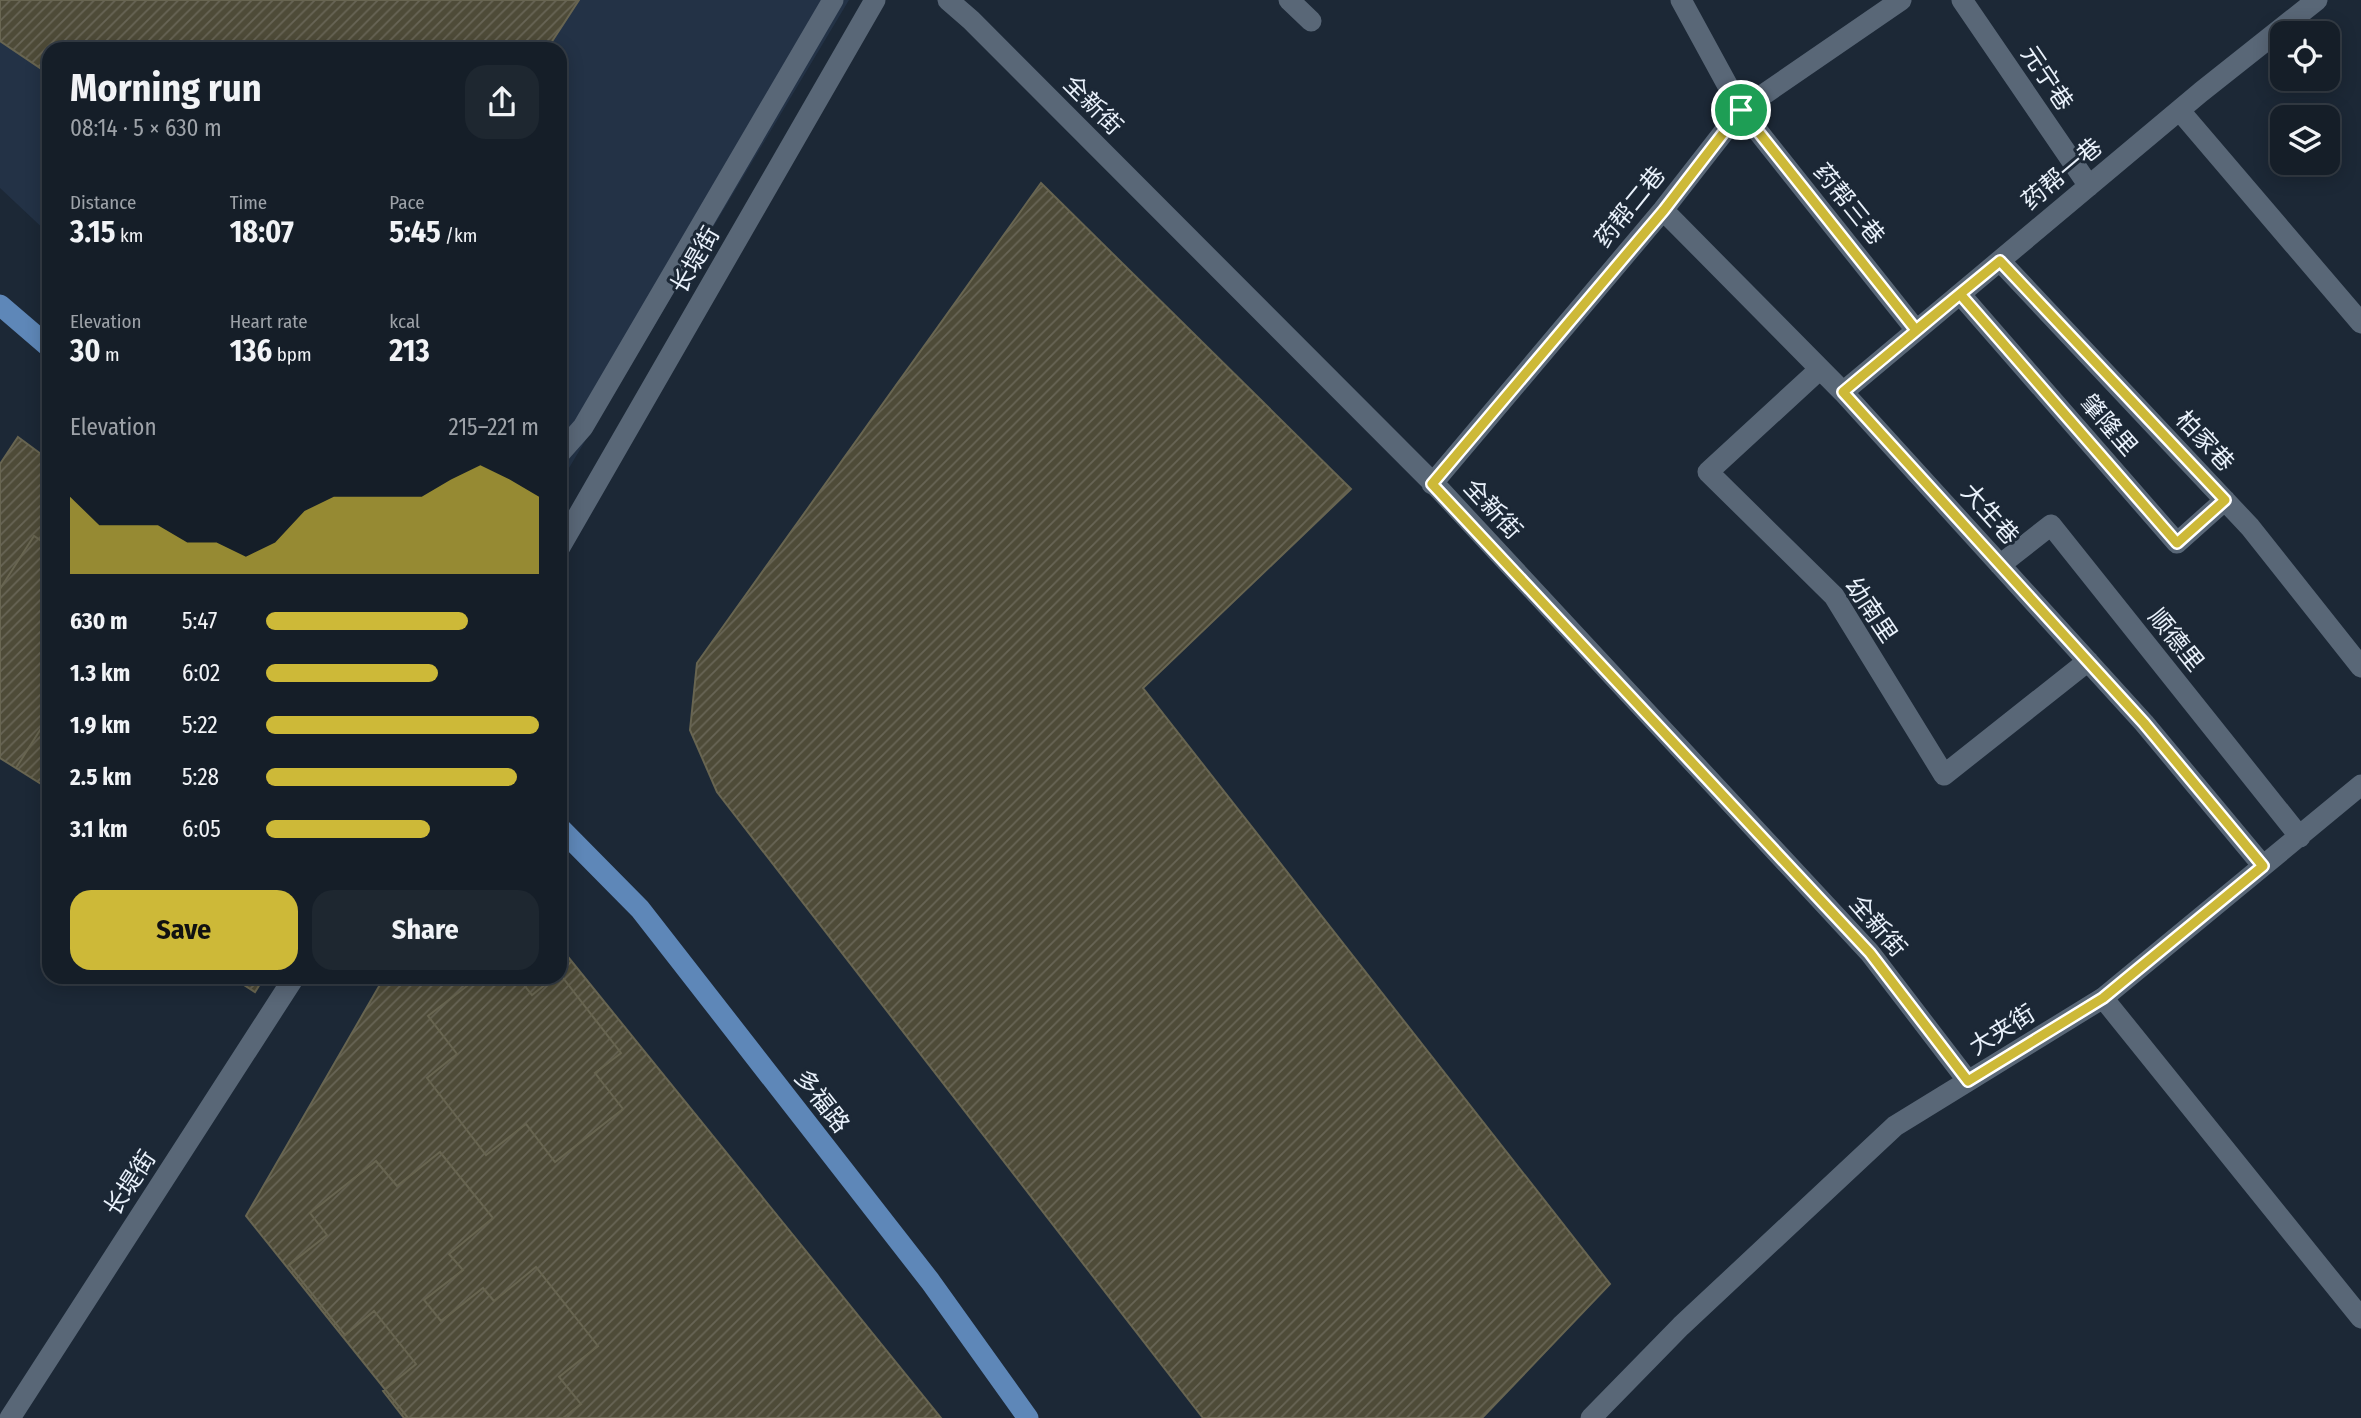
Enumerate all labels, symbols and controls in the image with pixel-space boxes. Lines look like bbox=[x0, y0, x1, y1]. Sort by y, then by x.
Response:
map controls bbox=[2270, 21, 2340, 175]
button: locate bbox=[2270, 21, 2340, 91]
street label: 元宁巷 bbox=[2015, 40, 2079, 116]
text: Morning run bbox=[70, 65, 262, 111]
button: share bbox=[465, 65, 539, 139]
street label: 全新街 bbox=[1058, 70, 1128, 140]
pin bbox=[1711, 80, 1771, 140]
icon: arrive bbox=[1722, 91, 1760, 129]
button: layers bbox=[2270, 105, 2340, 175]
text: 08:14 · 5 × 630 m bbox=[70, 114, 222, 142]
street label: 药帮一巷 bbox=[2016, 132, 2108, 216]
street label: 药帮三巷 bbox=[1808, 158, 1890, 250]
street label: 药帮二巷 bbox=[1589, 161, 1671, 253]
text: Distance bbox=[70, 191, 137, 214]
text: Time bbox=[230, 191, 267, 214]
text: Pace bbox=[389, 191, 425, 214]
text: 3.15 bbox=[70, 214, 115, 250]
text: 18:07 bbox=[230, 214, 294, 250]
text: 5:45 bbox=[389, 214, 441, 250]
street label: 长堤街 bbox=[665, 222, 725, 298]
text: km bbox=[115, 224, 143, 247]
text: /km bbox=[441, 224, 477, 247]
text: Elevation bbox=[70, 310, 142, 333]
text: Heart rate bbox=[230, 310, 308, 333]
text: kcal bbox=[389, 310, 420, 333]
text: 30 bbox=[70, 333, 101, 369]
text: 136 bbox=[230, 333, 272, 369]
text: 213 bbox=[389, 333, 430, 369]
text: m bbox=[101, 343, 120, 366]
text: bpm bbox=[272, 343, 312, 366]
street label: 肇隆里 bbox=[2075, 389, 2143, 461]
street label: 柏家巷 bbox=[2170, 405, 2240, 477]
text: Elevation bbox=[70, 413, 157, 441]
text: 215–221 m bbox=[449, 413, 539, 441]
street label: 全新街 bbox=[1458, 473, 1528, 545]
street label: 大生巷 bbox=[1956, 478, 2024, 550]
street label: 幼南里 bbox=[1839, 572, 1903, 648]
street label: 顺德里 bbox=[2142, 603, 2210, 677]
text: 630 m bbox=[70, 607, 128, 635]
text: 5:47 bbox=[182, 607, 217, 635]
text: 1.3 km bbox=[70, 659, 130, 687]
text: 6:02 bbox=[182, 659, 220, 687]
text: 1.9 km bbox=[70, 711, 130, 739]
text: 5:22 bbox=[182, 711, 218, 739]
text: 2.5 km bbox=[70, 763, 131, 791]
text: 5:28 bbox=[182, 763, 219, 791]
text: 3.1 km bbox=[70, 815, 128, 843]
text: 6:05 bbox=[182, 815, 221, 843]
button: Save bbox=[70, 890, 298, 970]
button: Share bbox=[312, 890, 539, 970]
street label: 全新街 bbox=[1844, 890, 1912, 962]
street label: 大夹街 bbox=[1964, 999, 2040, 1061]
street label: 多福路 bbox=[789, 1064, 855, 1138]
street label: 长堤街 bbox=[99, 1145, 161, 1221]

